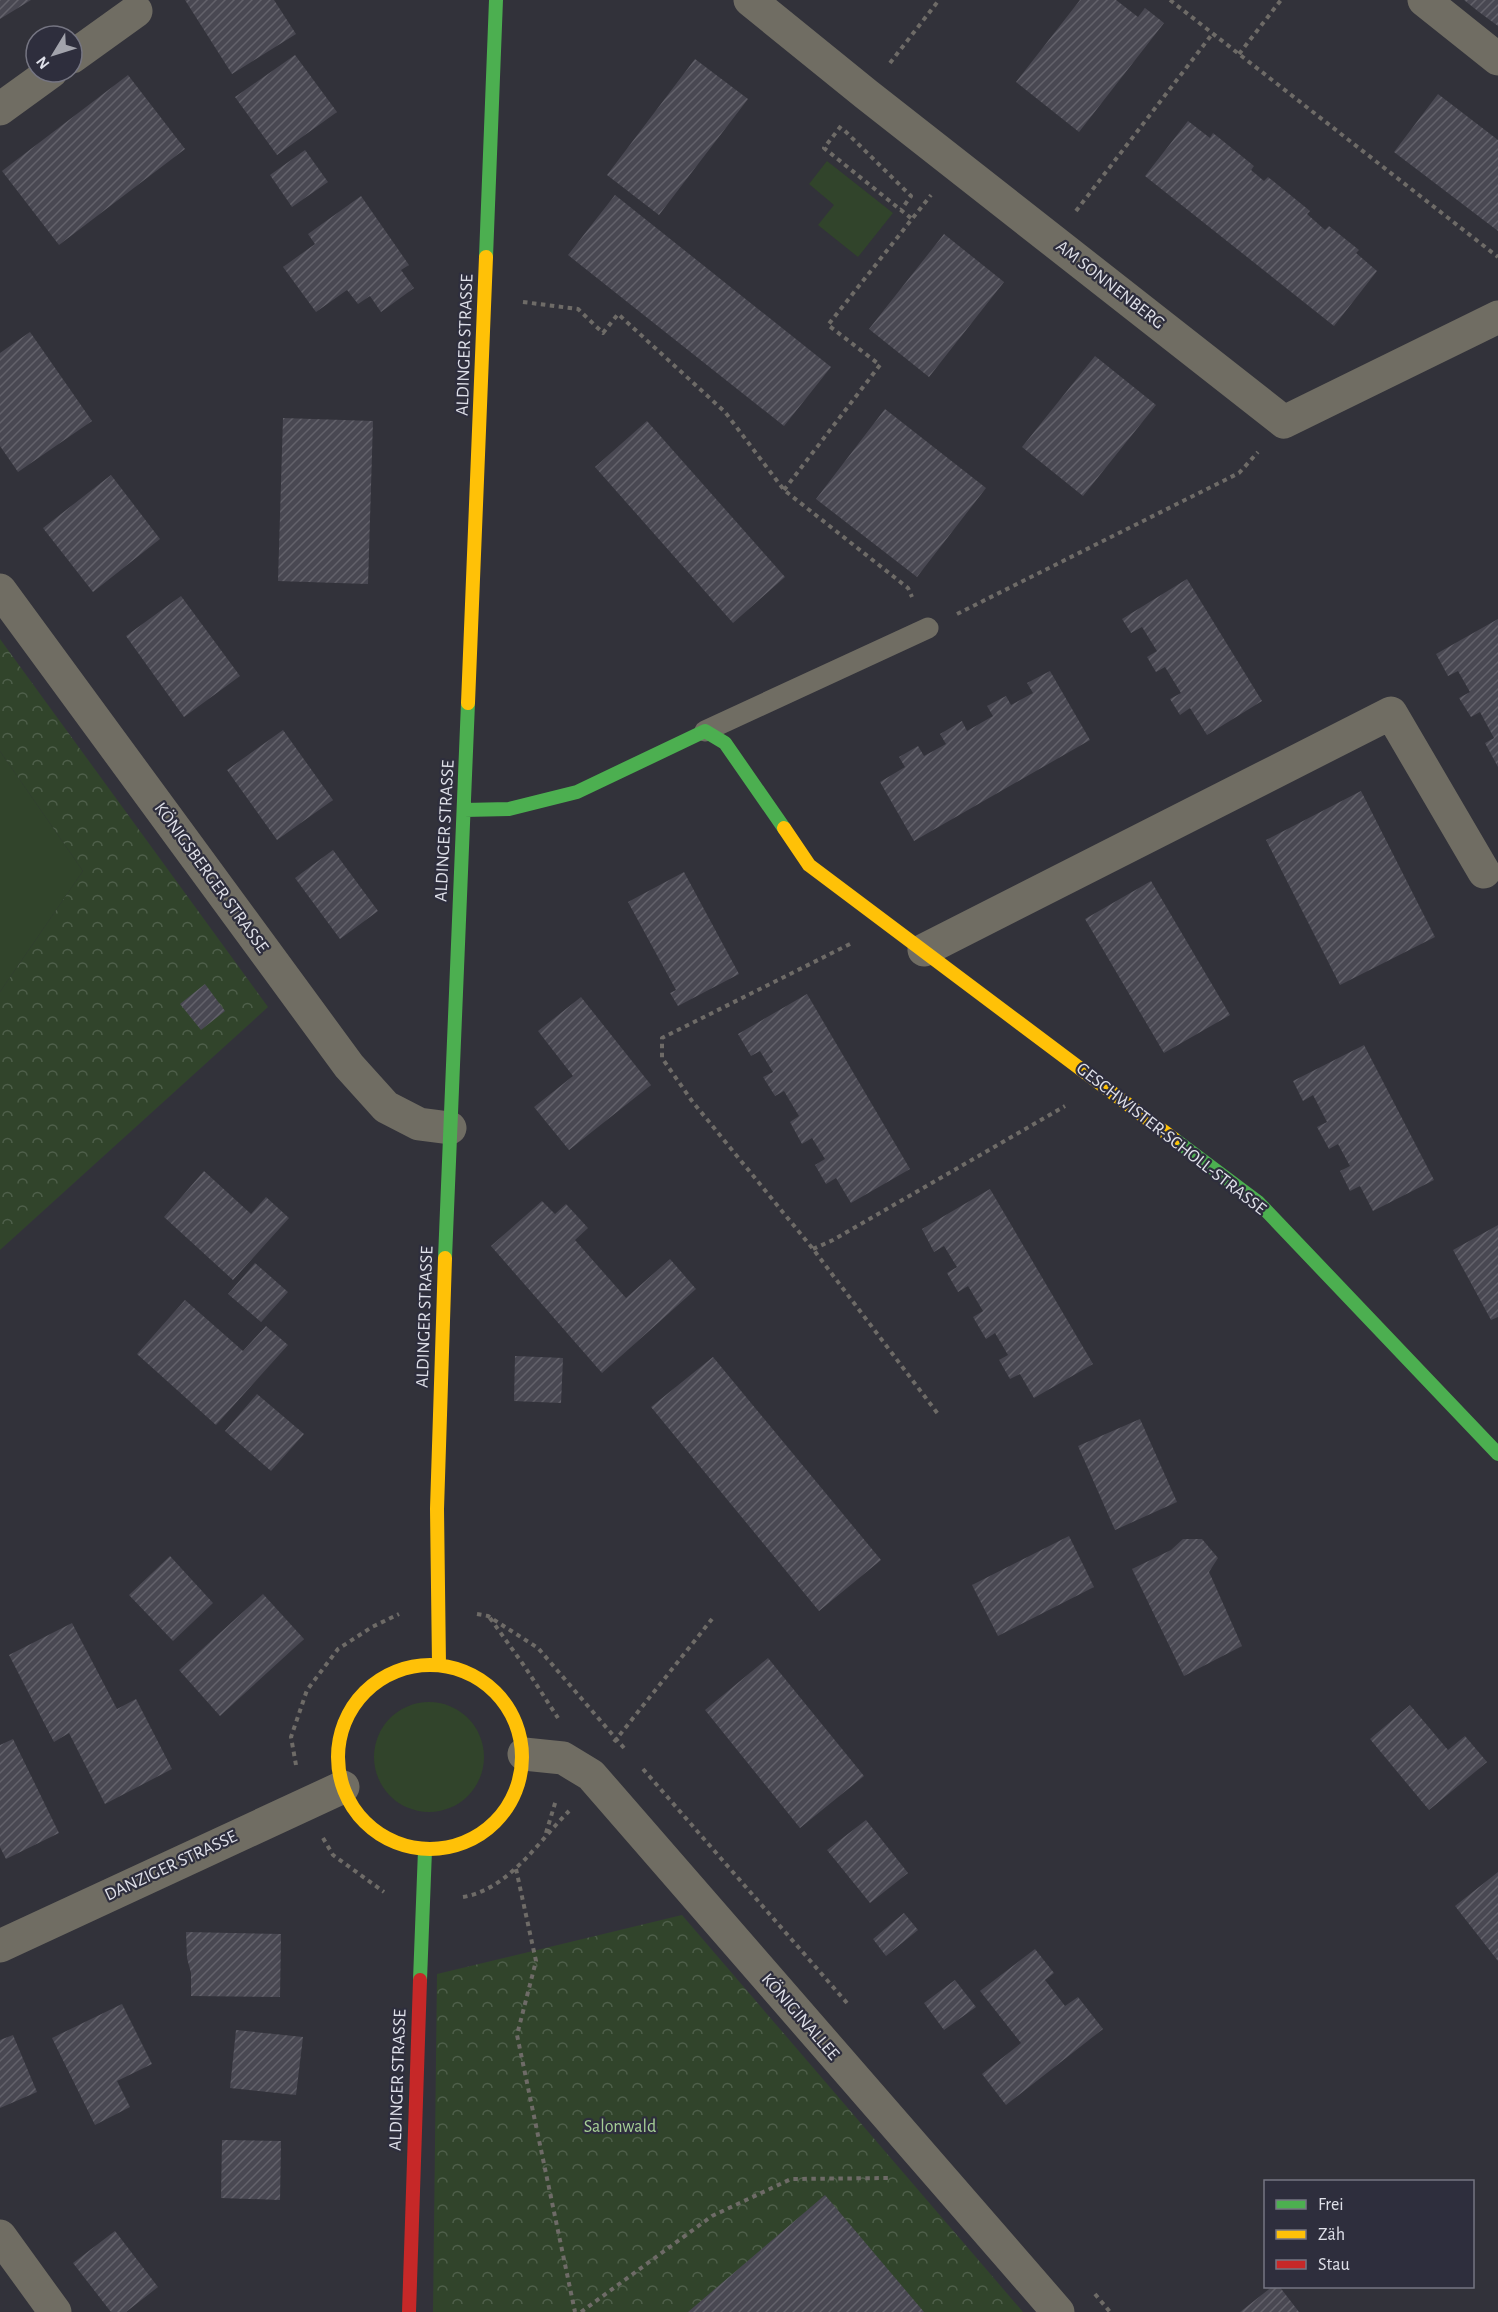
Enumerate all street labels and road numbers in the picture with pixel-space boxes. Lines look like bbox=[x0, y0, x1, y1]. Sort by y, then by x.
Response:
street label: AM SONNENBERG bbox=[1052, 237, 1168, 333]
street label: ALDINGER STRASSE bbox=[454, 273, 476, 416]
street label: ALDINGER STRASSE bbox=[432, 759, 458, 902]
street label: KÖNIGSBERGER STRASSE bbox=[151, 798, 273, 957]
street label: GESCHWISTER-SCHOLL-STRASSE bbox=[1073, 1060, 1269, 1219]
street label: ALDINGER STRASSE bbox=[414, 1245, 436, 1388]
street label: DANZIGER STRASSE bbox=[102, 1827, 240, 1905]
street label: KÖNIGINALLEE bbox=[758, 1969, 844, 2064]
street label: ALDINGER STRASSE bbox=[387, 2008, 409, 2151]

